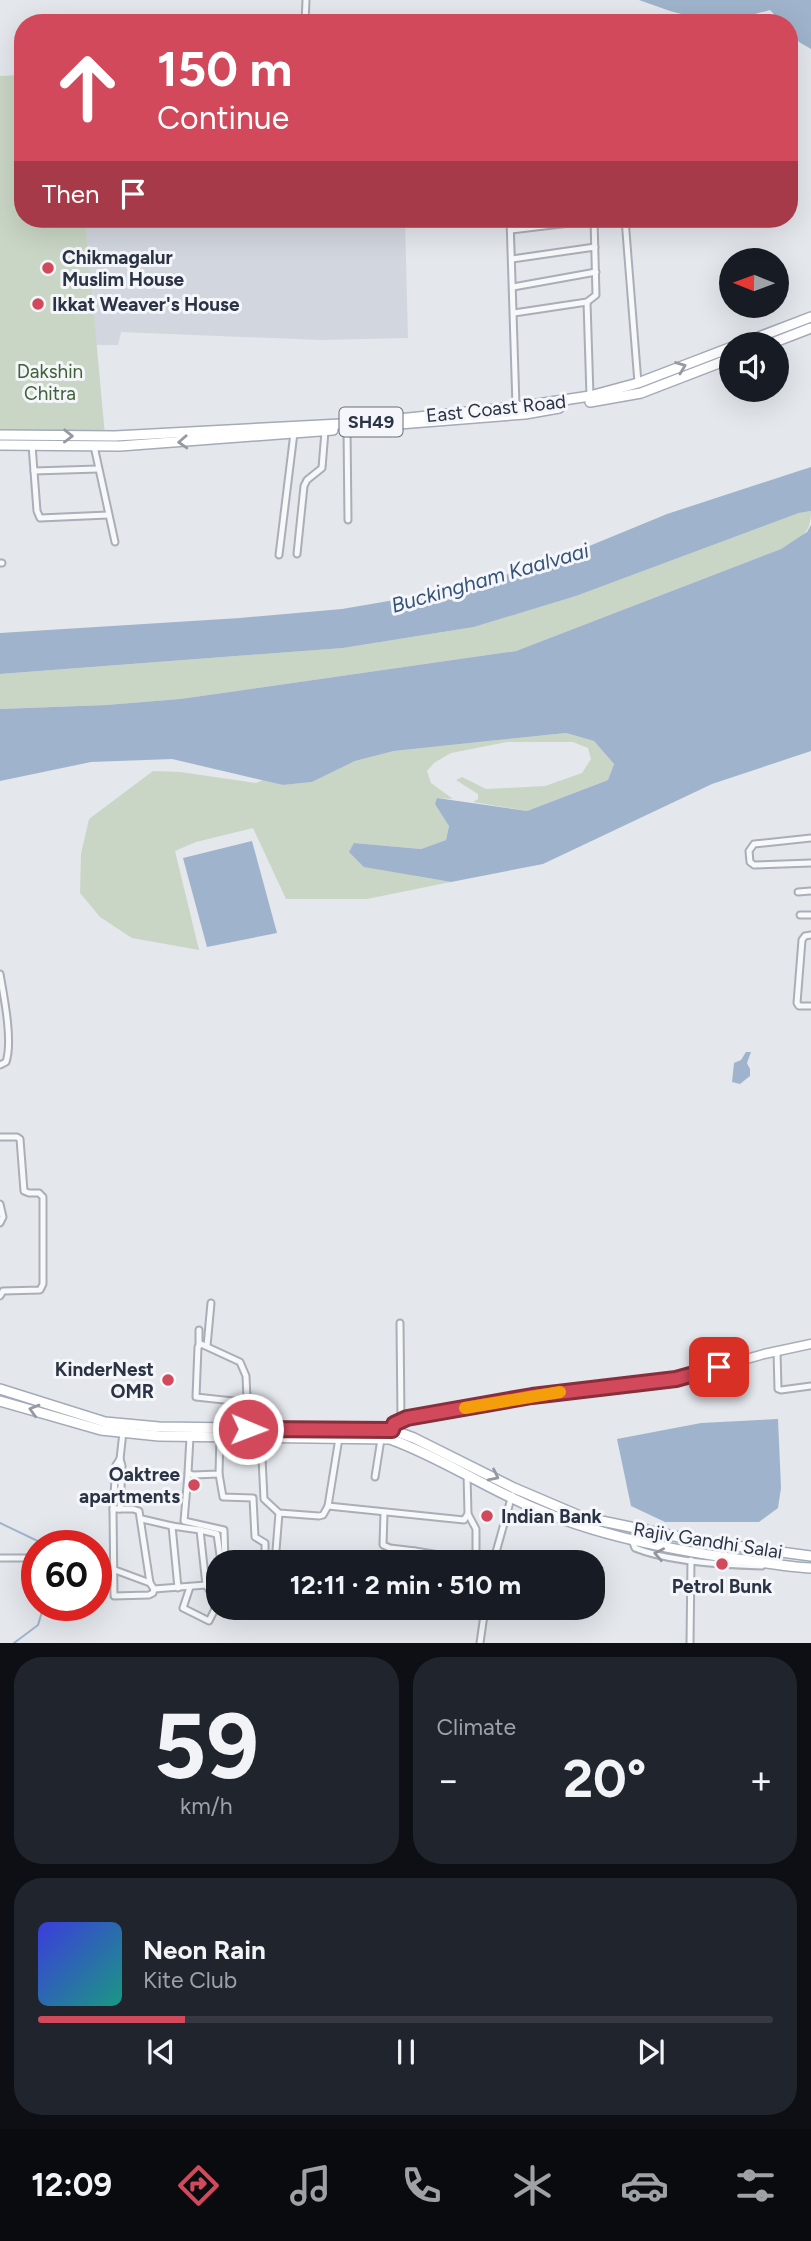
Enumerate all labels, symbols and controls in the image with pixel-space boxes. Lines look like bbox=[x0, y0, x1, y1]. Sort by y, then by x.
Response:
text: 150 m bbox=[157, 39, 292, 98]
icon: ahead bbox=[42, 42, 133, 133]
text: Continue bbox=[157, 99, 289, 137]
icon: arrive bbox=[114, 175, 152, 213]
text: Then bbox=[42, 178, 100, 210]
place label: Chikmagalur Muslim House bbox=[62, 246, 185, 291]
north arrow bbox=[719, 248, 789, 318]
map controls bbox=[719, 248, 789, 402]
marker: Chikmagalur Muslim House bbox=[40, 260, 56, 276]
place label: Ikkat Weaver's House bbox=[52, 293, 240, 316]
marker: Ikkat Weaver's House bbox=[30, 296, 46, 312]
button: sound bbox=[719, 332, 789, 402]
park label: Dakshin Chitra bbox=[17, 360, 83, 405]
one-way arrow bbox=[674, 361, 686, 375]
street label: East Coast Road bbox=[425, 390, 567, 427]
road number: SH49 bbox=[340, 408, 402, 436]
one-way arrow bbox=[63, 428, 74, 444]
one-way arrow bbox=[177, 435, 188, 450]
water label: Buckingham Kaalvaai bbox=[388, 537, 592, 618]
pin bbox=[689, 1337, 749, 1397]
icon: arrive bbox=[700, 1348, 738, 1386]
place label: KinderNest OMR bbox=[55, 1358, 154, 1403]
marker: KinderNest OMR bbox=[160, 1372, 176, 1388]
position arrow bbox=[211, 1392, 285, 1466]
one-way arrow bbox=[28, 1404, 40, 1419]
place label: Oaktree apartments bbox=[79, 1463, 180, 1508]
one-way arrow bbox=[487, 1468, 499, 1482]
marker: Oaktree apartments bbox=[186, 1477, 202, 1493]
place label: Indian Bank bbox=[501, 1505, 603, 1528]
marker: Indian Bank bbox=[479, 1508, 495, 1524]
street label: Rajiv Gandhi Salai bbox=[632, 1517, 784, 1564]
speed limit sign: 60 bbox=[21, 1530, 112, 1621]
one-way arrow bbox=[653, 1548, 665, 1563]
marker: Petrol Bunk bbox=[714, 1556, 730, 1572]
text: 12:11 · 2 min · 510 m bbox=[290, 1569, 521, 1601]
place label: Petrol Bunk bbox=[672, 1575, 773, 1598]
text: 59 bbox=[153, 1692, 259, 1801]
text: Climate bbox=[437, 1713, 516, 1741]
text: 20° bbox=[563, 1748, 646, 1810]
text: − bbox=[437, 1757, 460, 1803]
text: + bbox=[749, 1757, 773, 1803]
text: km/h bbox=[180, 1792, 233, 1820]
text: Neon Rain bbox=[143, 1934, 266, 1966]
text: Kite Club bbox=[143, 1966, 237, 1994]
icon: previous bbox=[142, 2033, 180, 2071]
icon: pause bbox=[387, 2033, 425, 2071]
icon: next bbox=[632, 2033, 670, 2071]
icon: directions bbox=[174, 2161, 223, 2210]
icon: music bbox=[286, 2161, 335, 2210]
icon: phone bbox=[397, 2161, 446, 2210]
icon: climate bbox=[508, 2161, 557, 2210]
icon: car bbox=[620, 2161, 669, 2210]
icon: filters bbox=[731, 2161, 780, 2210]
text: 12:09 bbox=[31, 2166, 112, 2204]

